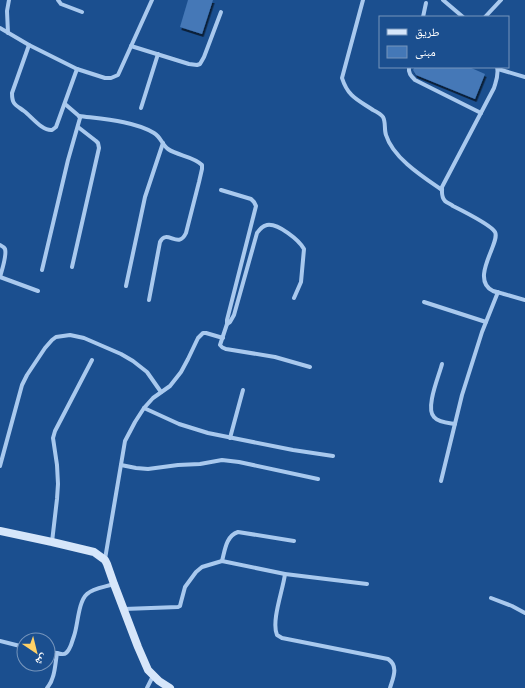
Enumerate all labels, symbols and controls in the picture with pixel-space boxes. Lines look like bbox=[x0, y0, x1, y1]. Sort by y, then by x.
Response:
legend bbox=[379, 16, 509, 68]
text: طريق bbox=[415, 24, 440, 39]
text: مبنى bbox=[415, 44, 436, 59]
north arrow bbox=[16, 632, 56, 672]
text: ش bbox=[32, 650, 51, 669]

